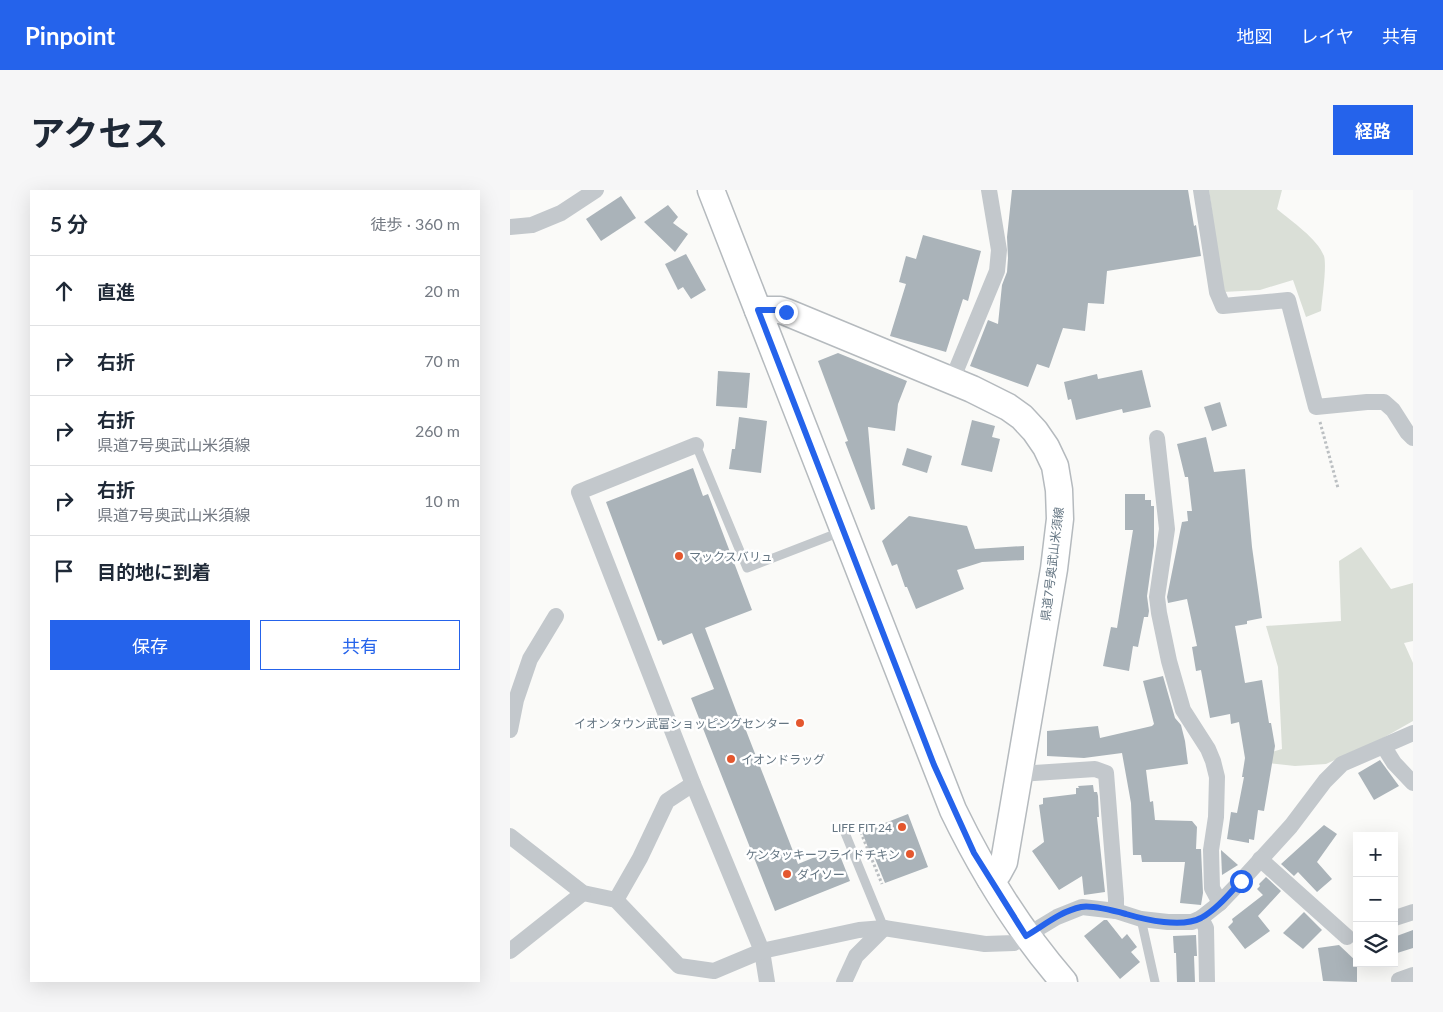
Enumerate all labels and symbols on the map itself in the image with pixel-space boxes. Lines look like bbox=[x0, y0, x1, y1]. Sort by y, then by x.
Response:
route end bbox=[775, 301, 798, 324]
street label: 県道7号奥武山米須線 bbox=[1038, 506, 1066, 622]
place label: マックスバリュ bbox=[689, 549, 773, 564]
marker: マックスバリュ bbox=[673, 550, 685, 562]
place label: イオンタウン武富ショッピングセンター bbox=[574, 716, 790, 731]
marker: イオンタウン武富ショッピングセンター bbox=[794, 717, 806, 729]
place label: イオンドラッグ bbox=[741, 752, 825, 767]
marker: イオンドラッグ bbox=[725, 753, 737, 765]
place label: LIFE FIT 24 bbox=[832, 820, 892, 835]
marker: LIFE FIT 24 bbox=[896, 821, 908, 833]
place label: ケンタッキーフライドチキン bbox=[745, 847, 900, 862]
marker: ケンタッキーフライドチキン bbox=[904, 848, 916, 860]
place label: ダイソー bbox=[797, 867, 845, 882]
marker: ダイソー bbox=[781, 868, 793, 880]
route start bbox=[1230, 870, 1253, 893]

